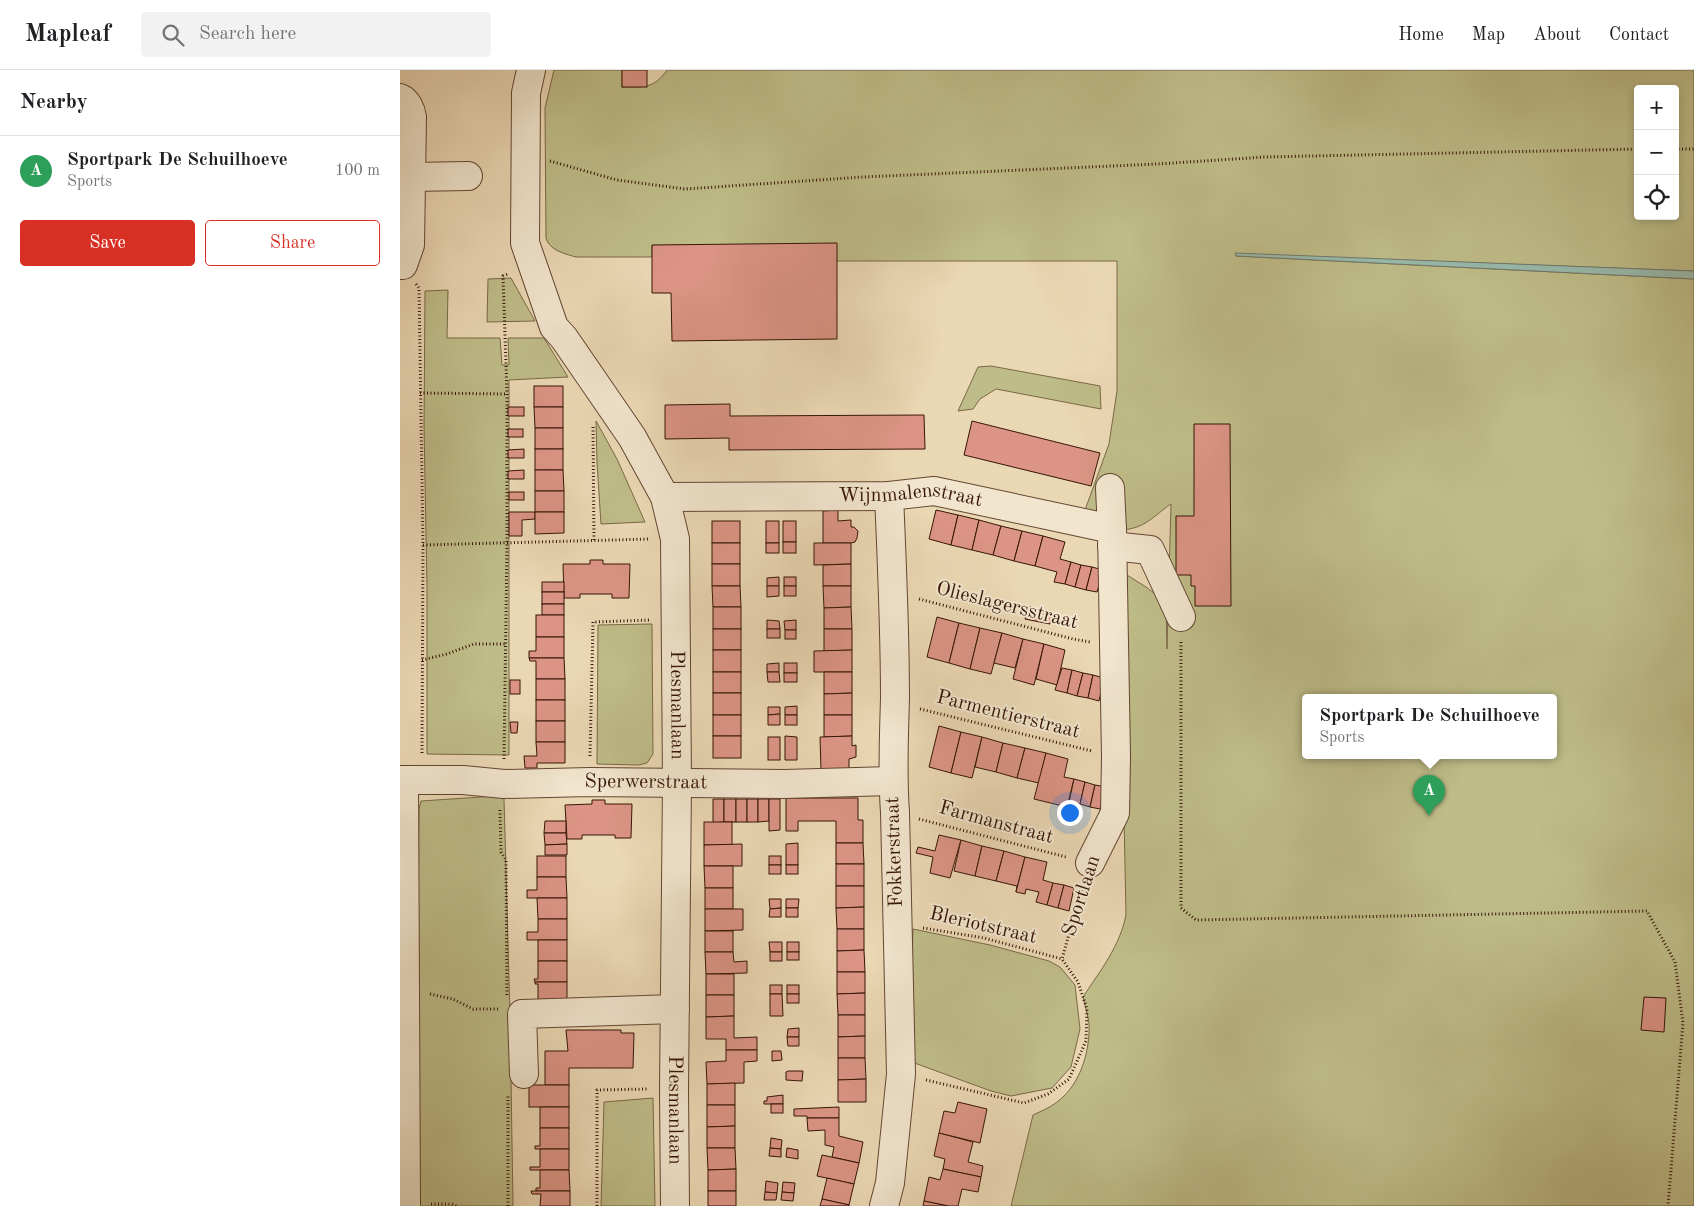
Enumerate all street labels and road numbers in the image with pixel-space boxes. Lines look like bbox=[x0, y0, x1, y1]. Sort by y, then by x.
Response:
street label: Wijnmalenstraat bbox=[838, 481, 984, 511]
street label: Olieslagersstraat bbox=[934, 579, 1080, 633]
street label: Plesmanlaan bbox=[666, 650, 687, 760]
street label: Parmentierstraat bbox=[934, 688, 1082, 742]
street label: Sperwerstraat bbox=[584, 772, 707, 793]
street label: Fokkerstraat bbox=[883, 796, 907, 908]
street label: Farmanstraat bbox=[937, 798, 1055, 848]
street label: Sportlaan bbox=[1060, 853, 1105, 939]
street label: Bleriotstraat bbox=[927, 904, 1039, 948]
street label: Plesmanlaan bbox=[664, 1055, 685, 1165]

